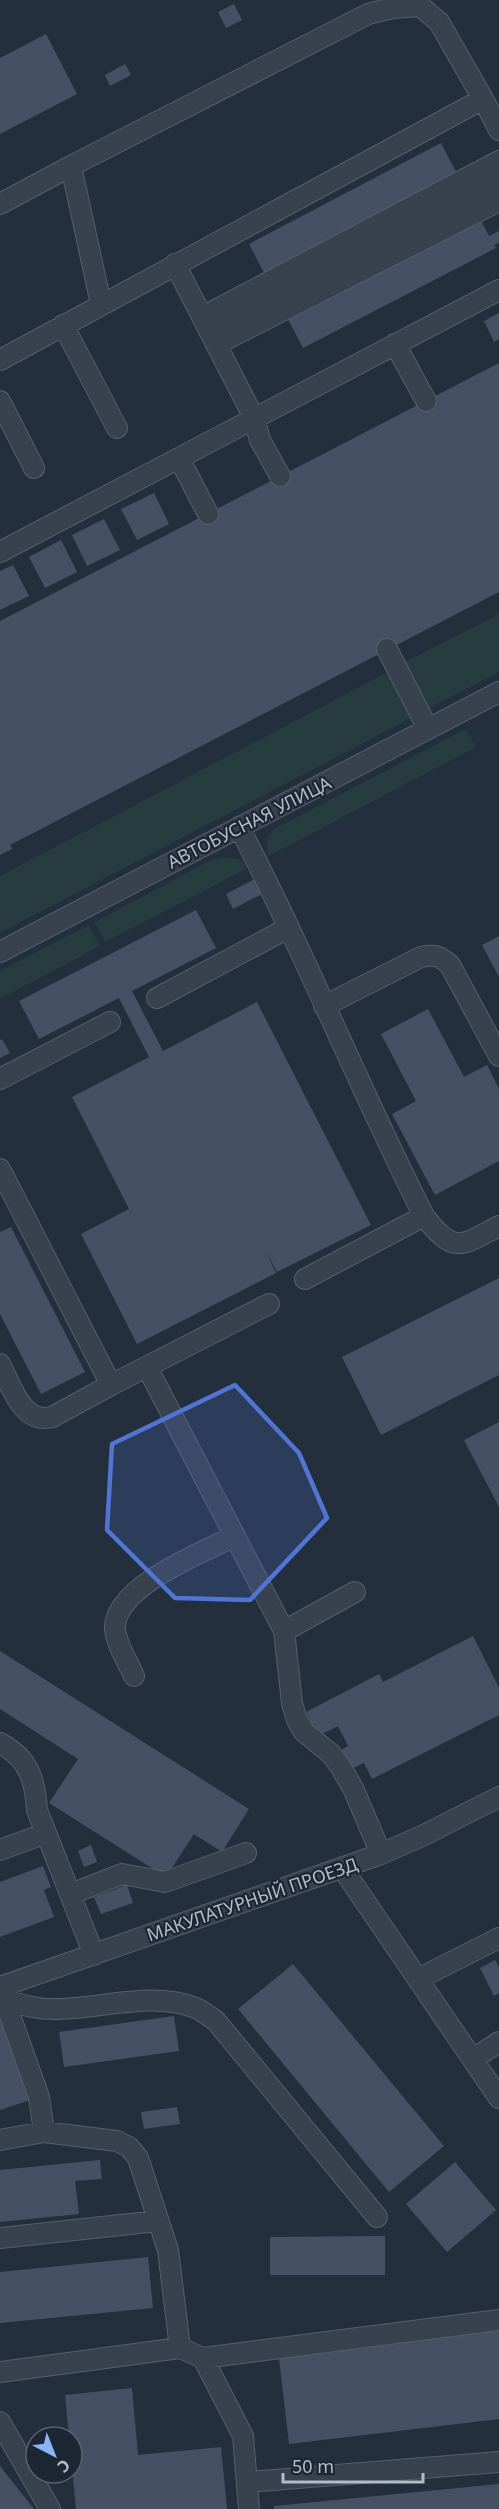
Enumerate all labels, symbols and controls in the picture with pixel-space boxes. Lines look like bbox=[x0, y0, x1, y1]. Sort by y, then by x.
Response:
street label: АВТОБУСНАЯ УЛИЦА bbox=[163, 770, 336, 874]
street label: МАКУЛАТУРНЫЙ ПРОЕЗД bbox=[143, 1852, 361, 1946]
north arrow bbox=[24, 2425, 84, 2485]
scale bar bbox=[283, 2446, 422, 2484]
text: 50 m bbox=[292, 2454, 334, 2478]
text: С bbox=[53, 2455, 75, 2478]

